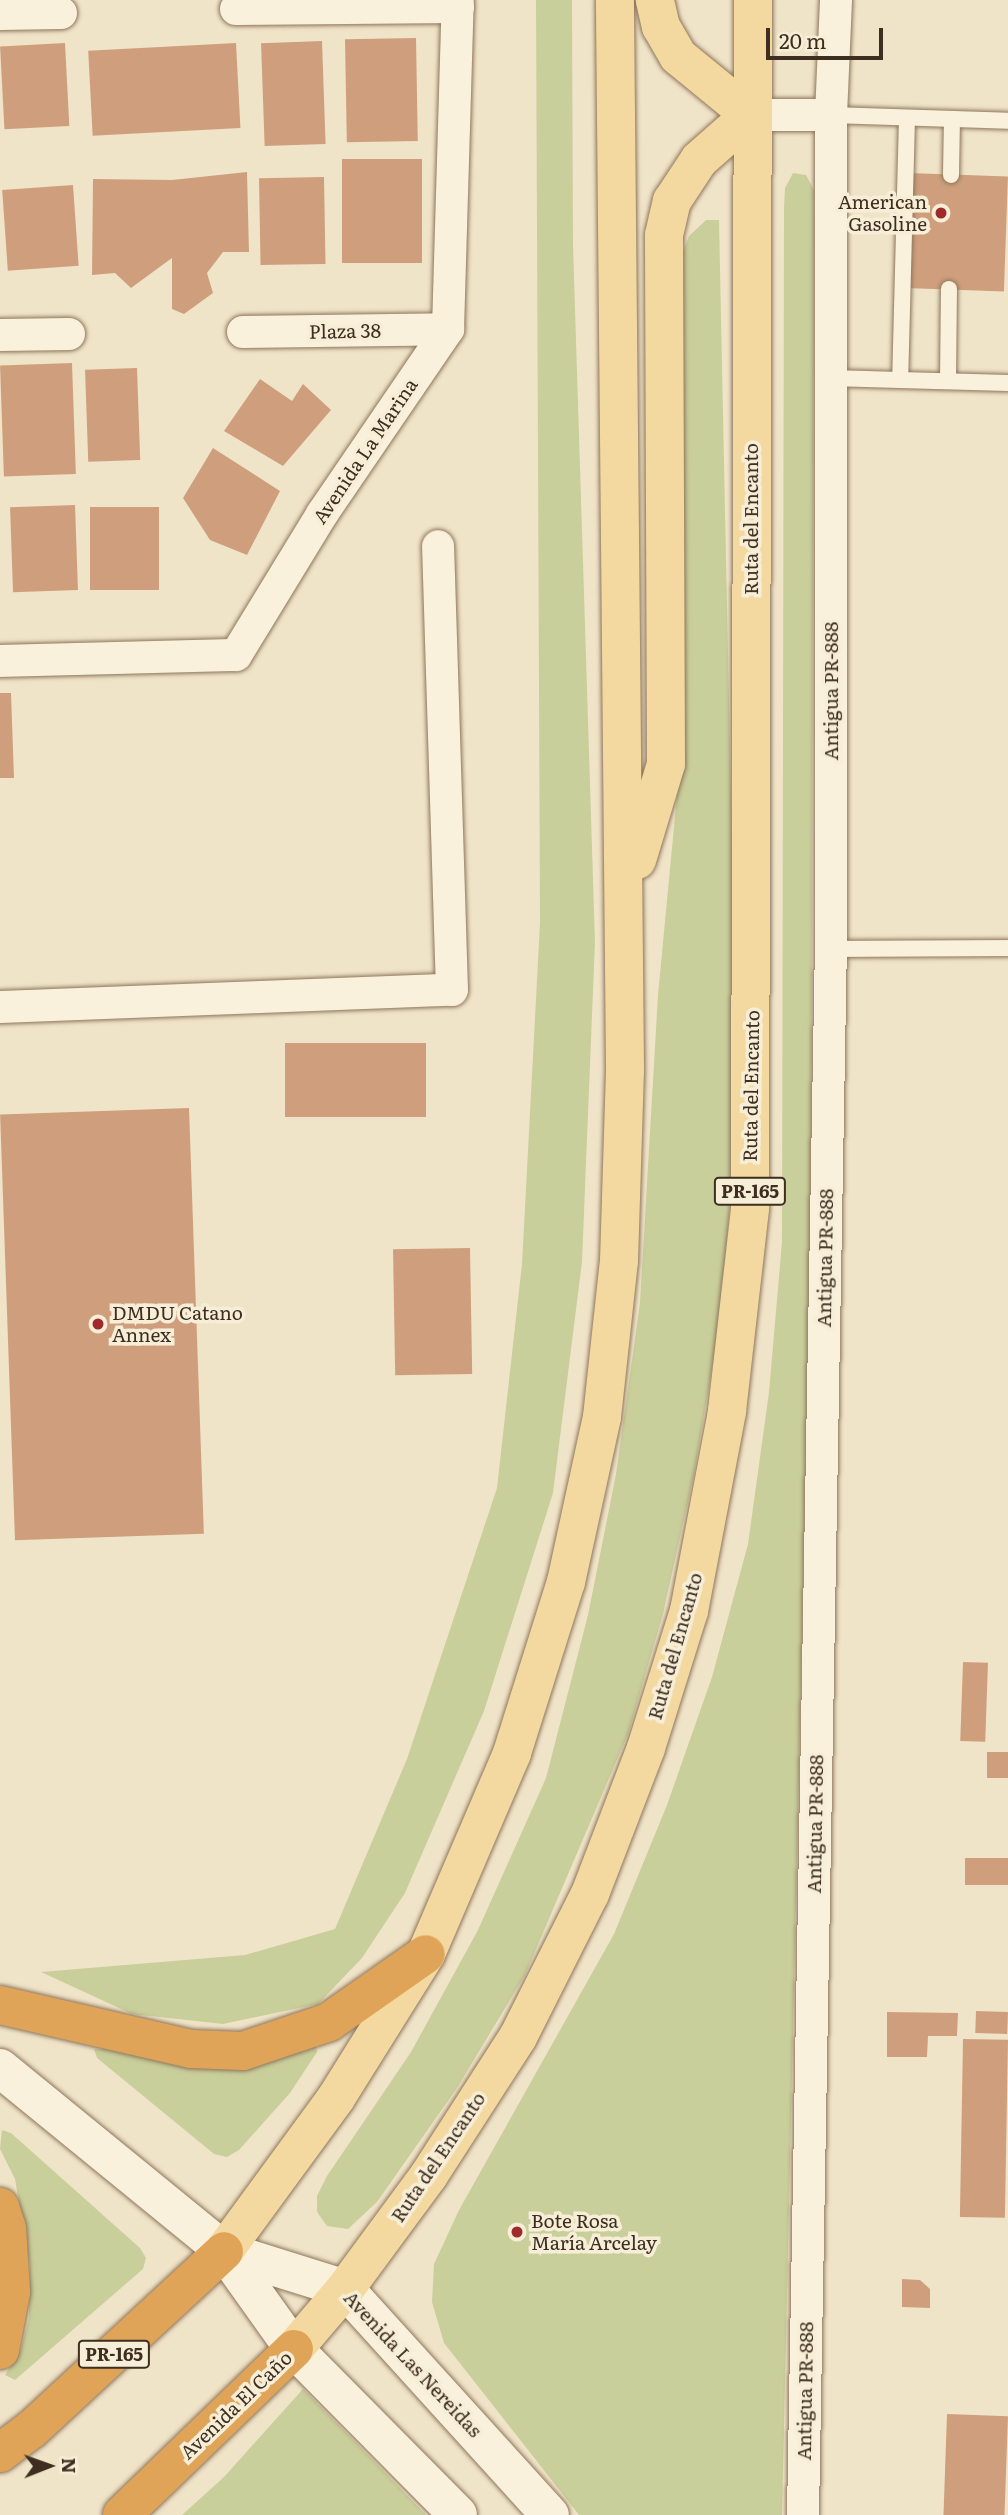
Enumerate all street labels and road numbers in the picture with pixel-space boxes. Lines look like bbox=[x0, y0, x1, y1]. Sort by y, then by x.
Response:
street label: Plaza 38 bbox=[309, 319, 381, 343]
street label: Avenida La Marina bbox=[308, 374, 422, 528]
street label: Ruta del Encanto bbox=[740, 443, 762, 595]
street label: Antigua PR-888 bbox=[820, 622, 842, 760]
street label: Ruta del Encanto bbox=[738, 1010, 764, 1162]
road number: PR-165 bbox=[713, 1176, 787, 1206]
street label: Antigua PR-888 bbox=[812, 1188, 838, 1328]
street label: Ruta del Encanto bbox=[643, 1570, 707, 1722]
street label: Antigua PR-888 bbox=[802, 1754, 828, 1894]
street label: Ruta del Encanto bbox=[386, 2088, 490, 2226]
street label: Avenida Las Nereidas bbox=[339, 2286, 487, 2442]
street label: Antigua PR-888 bbox=[792, 2321, 818, 2461]
road number: PR-165 bbox=[77, 2340, 151, 2368]
street label: Avenida El Caño bbox=[176, 2346, 296, 2464]

